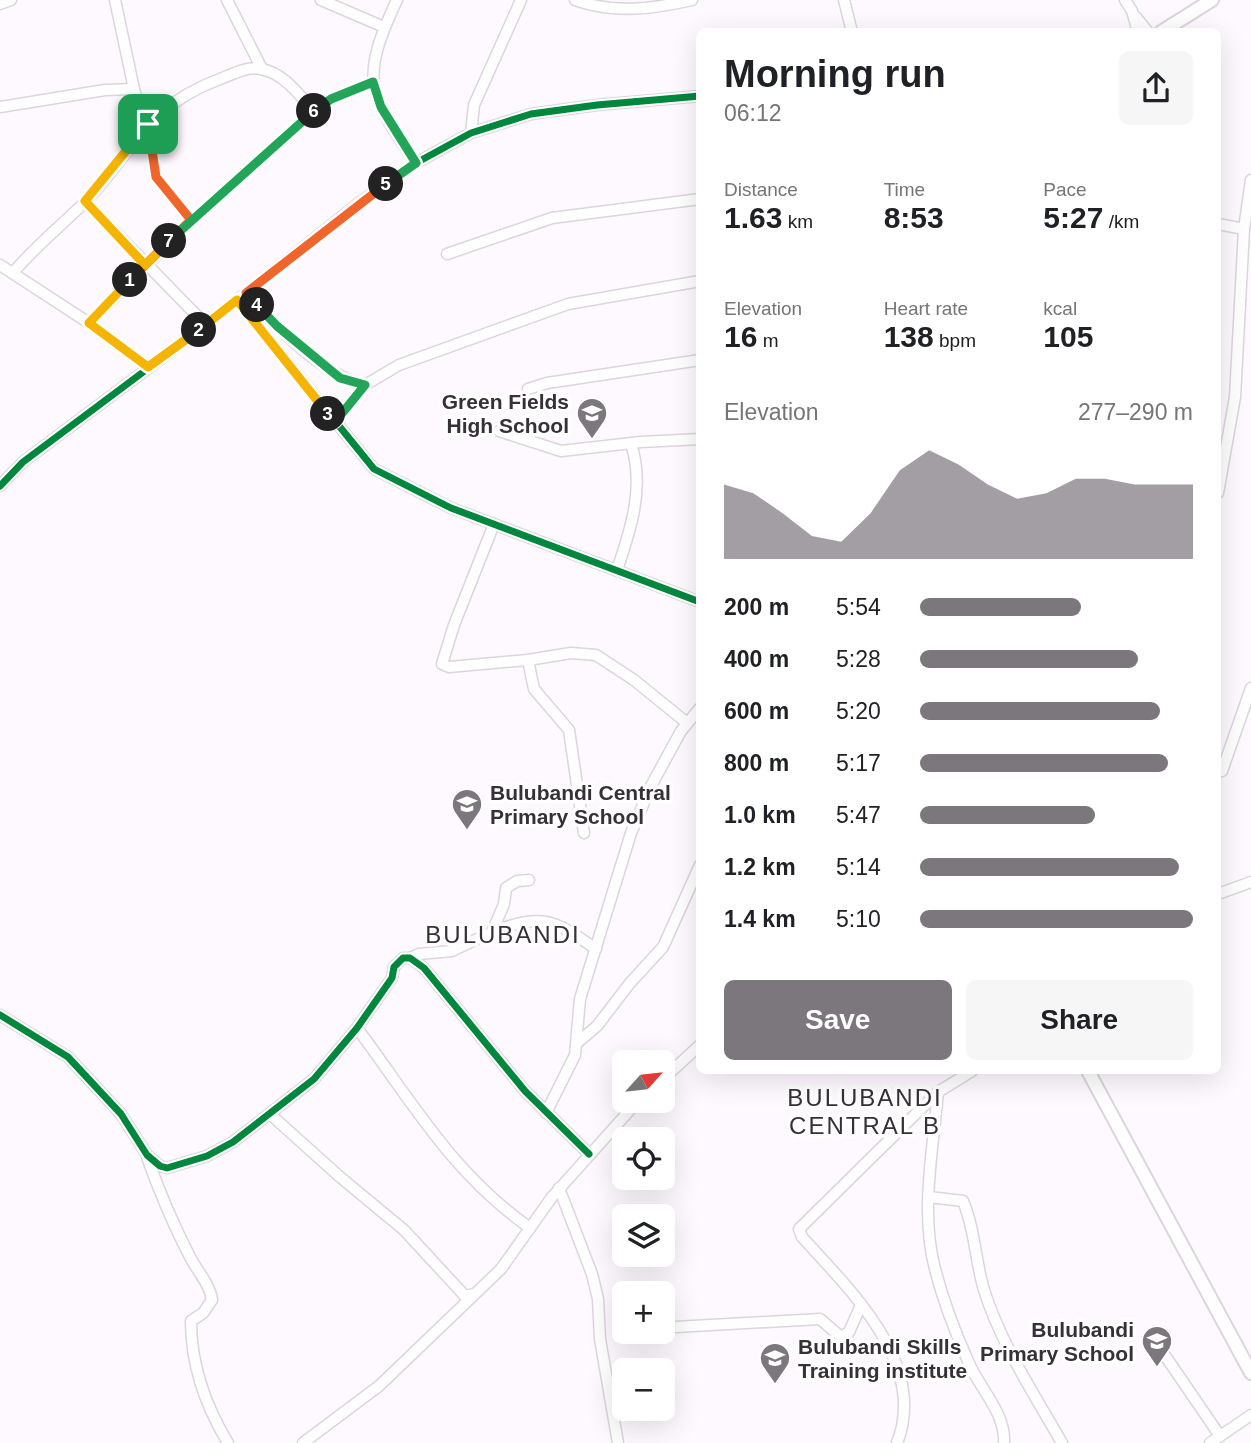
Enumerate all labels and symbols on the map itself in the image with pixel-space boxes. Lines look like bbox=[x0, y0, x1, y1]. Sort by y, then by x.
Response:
pin bbox=[118, 94, 178, 154]
pin: 6 bbox=[296, 94, 332, 128]
pin: 5 bbox=[368, 166, 404, 202]
pin: 7 bbox=[152, 224, 186, 258]
pin: 1 bbox=[113, 262, 148, 298]
pin: 4 bbox=[240, 288, 274, 322]
pin: 2 bbox=[182, 312, 216, 348]
place label: Green Fields High School bbox=[442, 390, 569, 437]
pin: 3 bbox=[310, 396, 346, 432]
school or university icon: Green Fields High School bbox=[575, 396, 609, 440]
place label: Bulubandi Central Primary School bbox=[490, 781, 671, 828]
school or university icon: Bulubandi Central Primary School bbox=[450, 787, 484, 831]
district label: BULUBANDI bbox=[425, 921, 581, 948]
north arrow bbox=[612, 1050, 676, 1113]
district label: BULUBANDI CENTRAL B bbox=[787, 1084, 943, 1139]
place label: Bulubandi Primary School bbox=[980, 1318, 1134, 1365]
school or university icon: Bulubandi Primary School bbox=[1140, 1324, 1174, 1368]
place label: Bulubandi Skills Training institute bbox=[798, 1335, 967, 1382]
school or university icon: Bulubandi Skills Training institute bbox=[758, 1341, 792, 1385]

